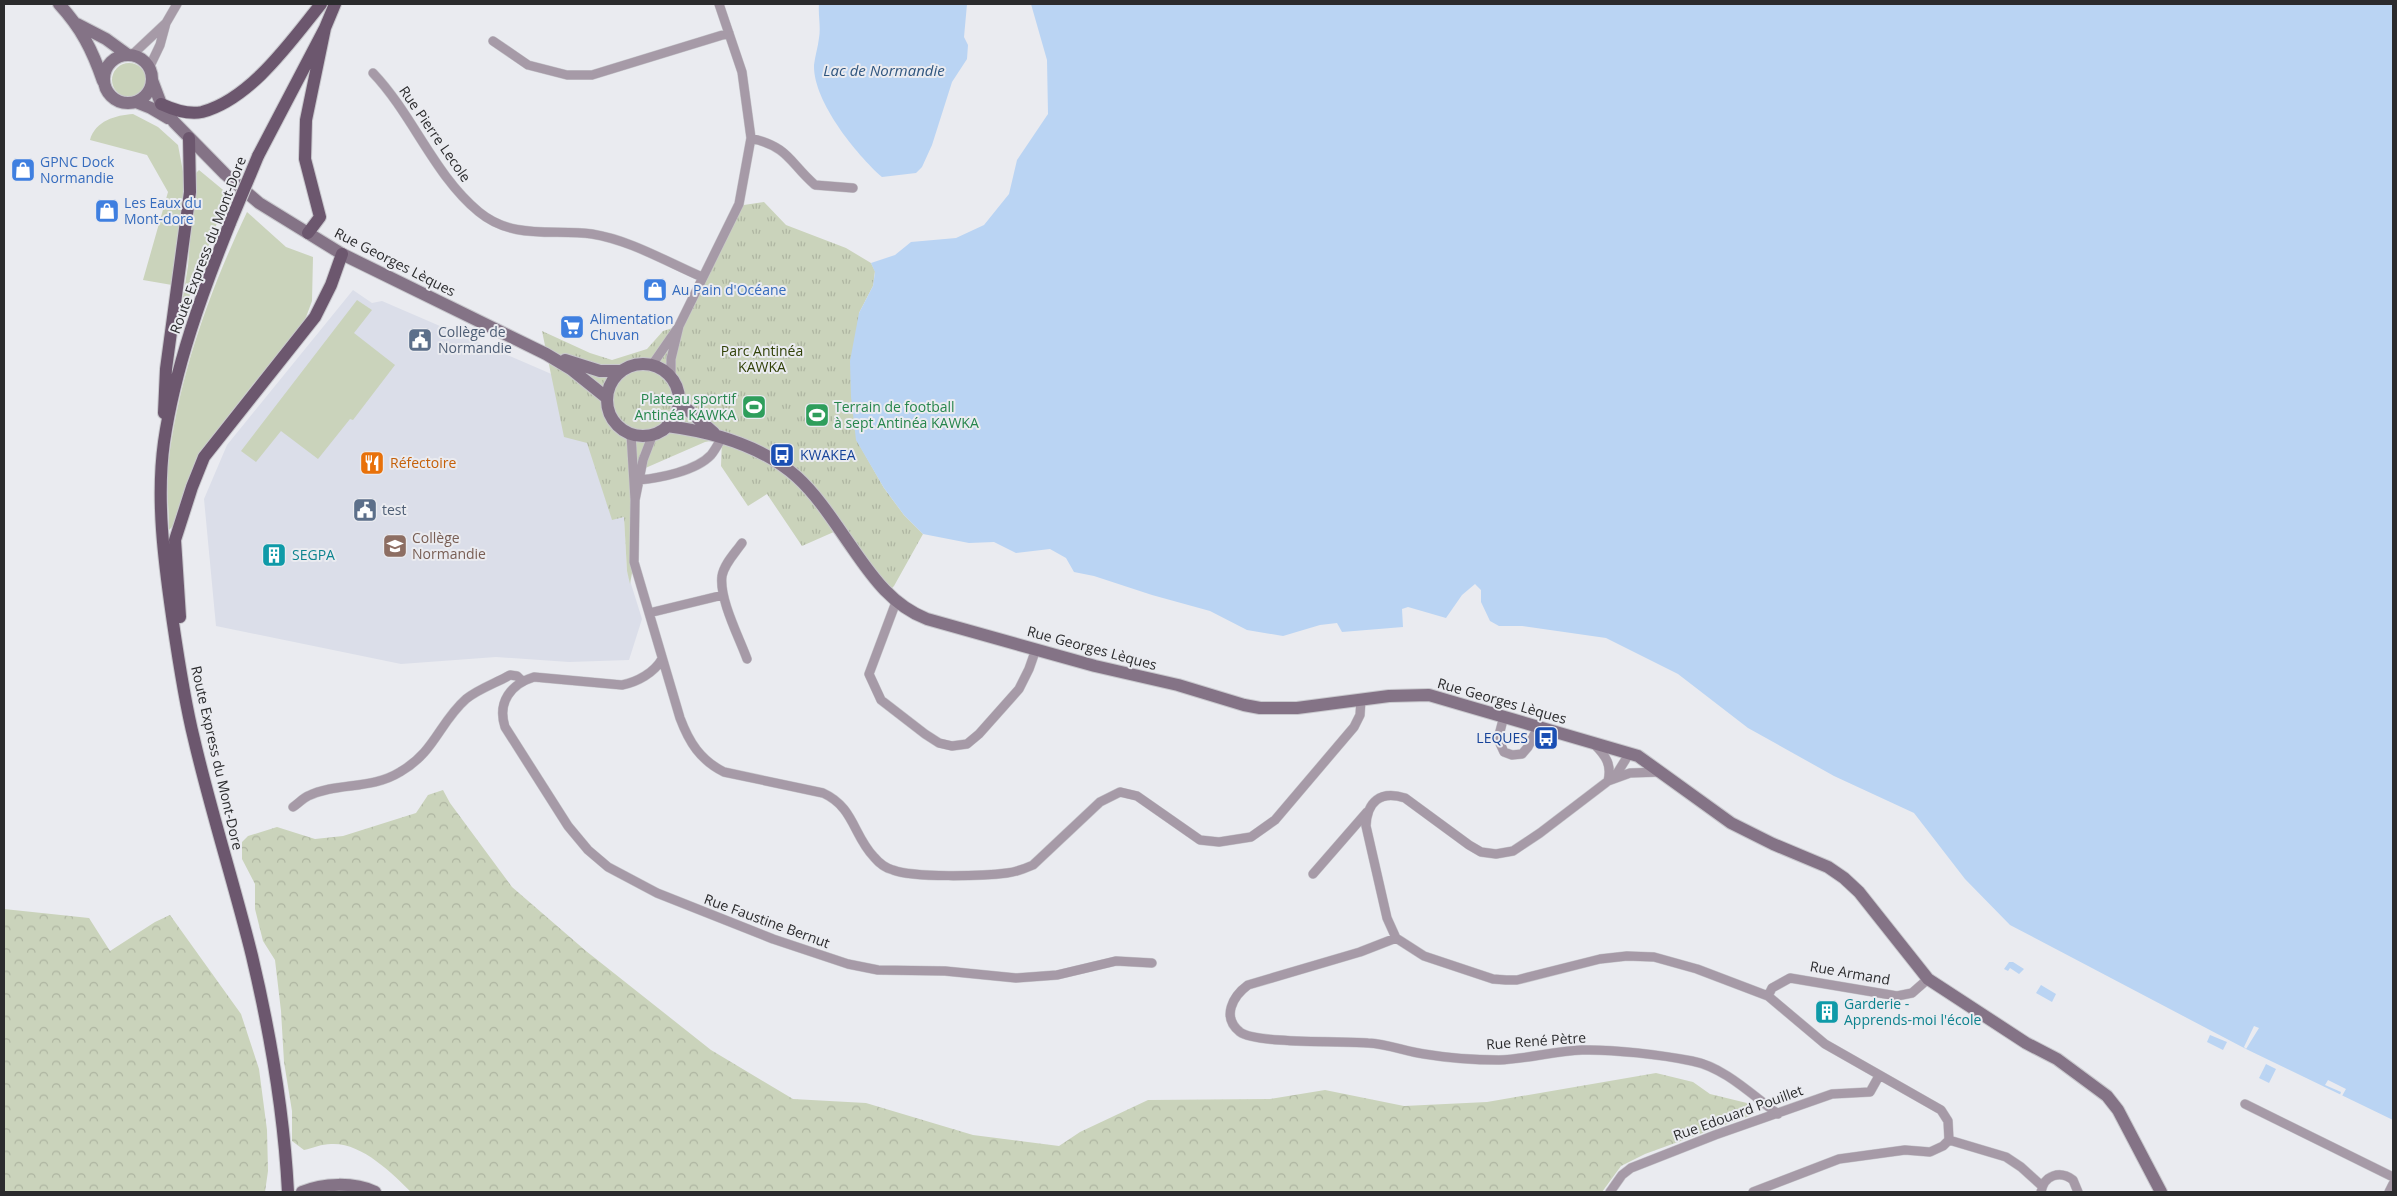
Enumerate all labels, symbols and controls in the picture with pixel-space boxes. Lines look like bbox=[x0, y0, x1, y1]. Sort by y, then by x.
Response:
water label: Lac de Normandie bbox=[823, 60, 945, 80]
street label: Rue Pierre Lecole bbox=[395, 82, 476, 186]
place label: GPNC Dock Normandie bbox=[40, 152, 115, 187]
street label: Route Express du Mont-Dore bbox=[165, 153, 250, 336]
shop icon: GPNC Dock Normandie bbox=[10, 157, 36, 183]
place label: Les Eaux du Mont-dore bbox=[124, 193, 202, 228]
shop icon: Les Eaux du Mont-dore bbox=[94, 198, 120, 224]
street label: Rue Georges Lèques bbox=[331, 223, 459, 300]
shop icon: Au Pain d'Océane bbox=[642, 277, 668, 303]
place label: Au Pain d'Océane bbox=[672, 280, 786, 299]
place label: Alimentation Chuvan bbox=[590, 309, 674, 344]
supermarket icon: Alimentation Chuvan bbox=[559, 314, 585, 340]
place label: Collège de Normandie bbox=[438, 322, 512, 357]
public building icon: Collège de Normandie bbox=[407, 327, 433, 353]
park label: Parc Antinéa KAWKA bbox=[721, 341, 803, 376]
place label: Plateau sportif Antinéa KAWKA bbox=[634, 389, 737, 424]
sports icon: Plateau sportif Antinéa KAWKA bbox=[741, 394, 767, 420]
place label: Terrain de football à sept Antinéa KAWKA bbox=[834, 397, 979, 432]
sports icon: Terrain de football à sept Antinéa KAWKA bbox=[804, 402, 830, 428]
bus stop icon: KWAKEA bbox=[769, 442, 795, 468]
place label: KWAKEA bbox=[800, 445, 856, 464]
restaurant icon: Réfectoire bbox=[359, 450, 385, 476]
place label: Réfectoire bbox=[390, 453, 456, 472]
public building icon: test bbox=[352, 497, 378, 523]
place label: test bbox=[382, 500, 407, 519]
place label: Collège Normandie bbox=[412, 528, 486, 563]
school or university icon: Collège Normandie bbox=[382, 533, 408, 559]
building icon: SEGPA bbox=[261, 542, 287, 568]
place label: SEGPA bbox=[292, 545, 335, 564]
street label: Rue Georges Lèques bbox=[1025, 621, 1159, 674]
street label: Route Express du Mont-Dore bbox=[187, 664, 248, 852]
street label: Rue Georges Lèques bbox=[1435, 673, 1569, 728]
bus stop icon: LEQUES bbox=[1533, 725, 1559, 751]
place label: LEQUES bbox=[1476, 728, 1528, 747]
street label: Rue Faustine Bernut bbox=[702, 889, 833, 952]
street label: Rue Armand bbox=[1808, 956, 1892, 989]
place label: Garderie - Apprends-moi l'école bbox=[1844, 994, 1982, 1029]
building icon: Garderie - Apprends-moi l'école bbox=[1814, 999, 1840, 1025]
street label: Rue René Pètre bbox=[1485, 1028, 1587, 1053]
street label: Rue Edouard Pouillet bbox=[1670, 1080, 1805, 1145]

